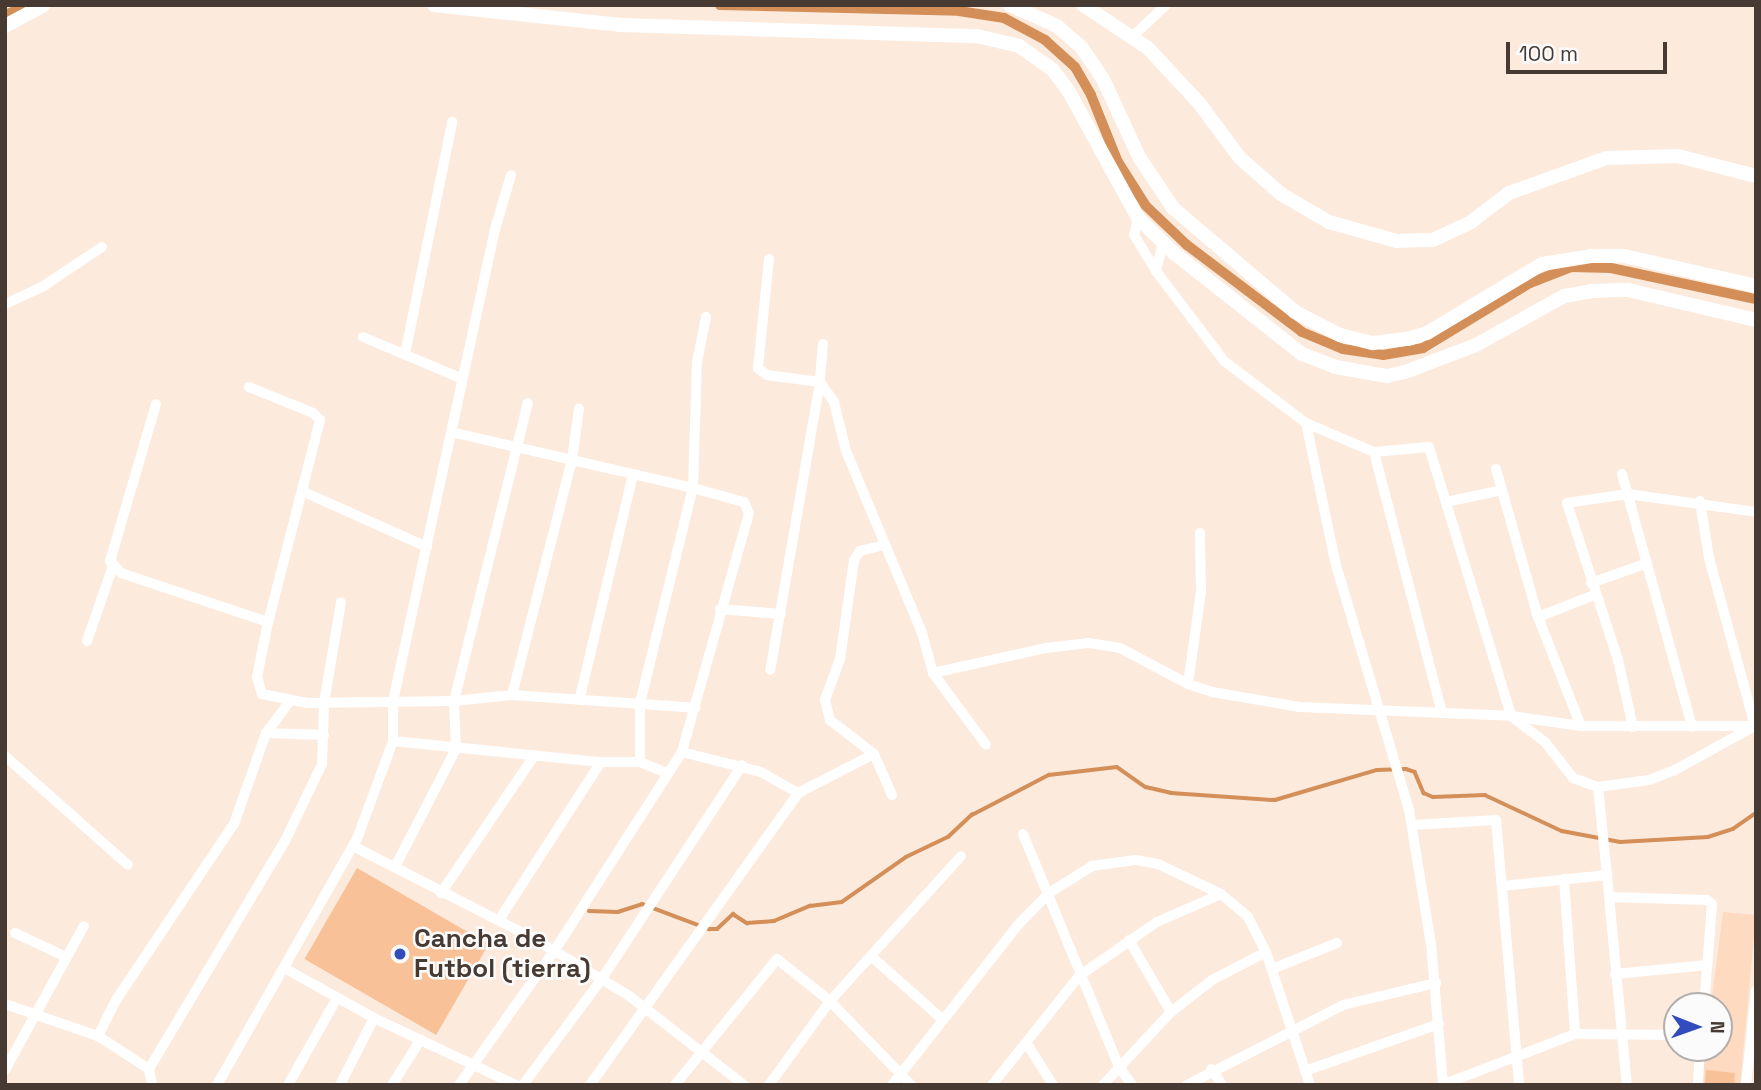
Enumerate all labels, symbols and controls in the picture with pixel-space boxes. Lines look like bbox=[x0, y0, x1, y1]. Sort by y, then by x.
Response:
scale bar bbox=[1509, 28, 1670, 72]
text: 100 m bbox=[1519, 40, 1578, 67]
place label: Cancha de Futbol (tierra) bbox=[414, 923, 591, 984]
marker: Cancha de Futbol (tierra) bbox=[392, 946, 408, 962]
north arrow bbox=[1663, 992, 1733, 1062]
text: N bbox=[1705, 1021, 1730, 1034]

